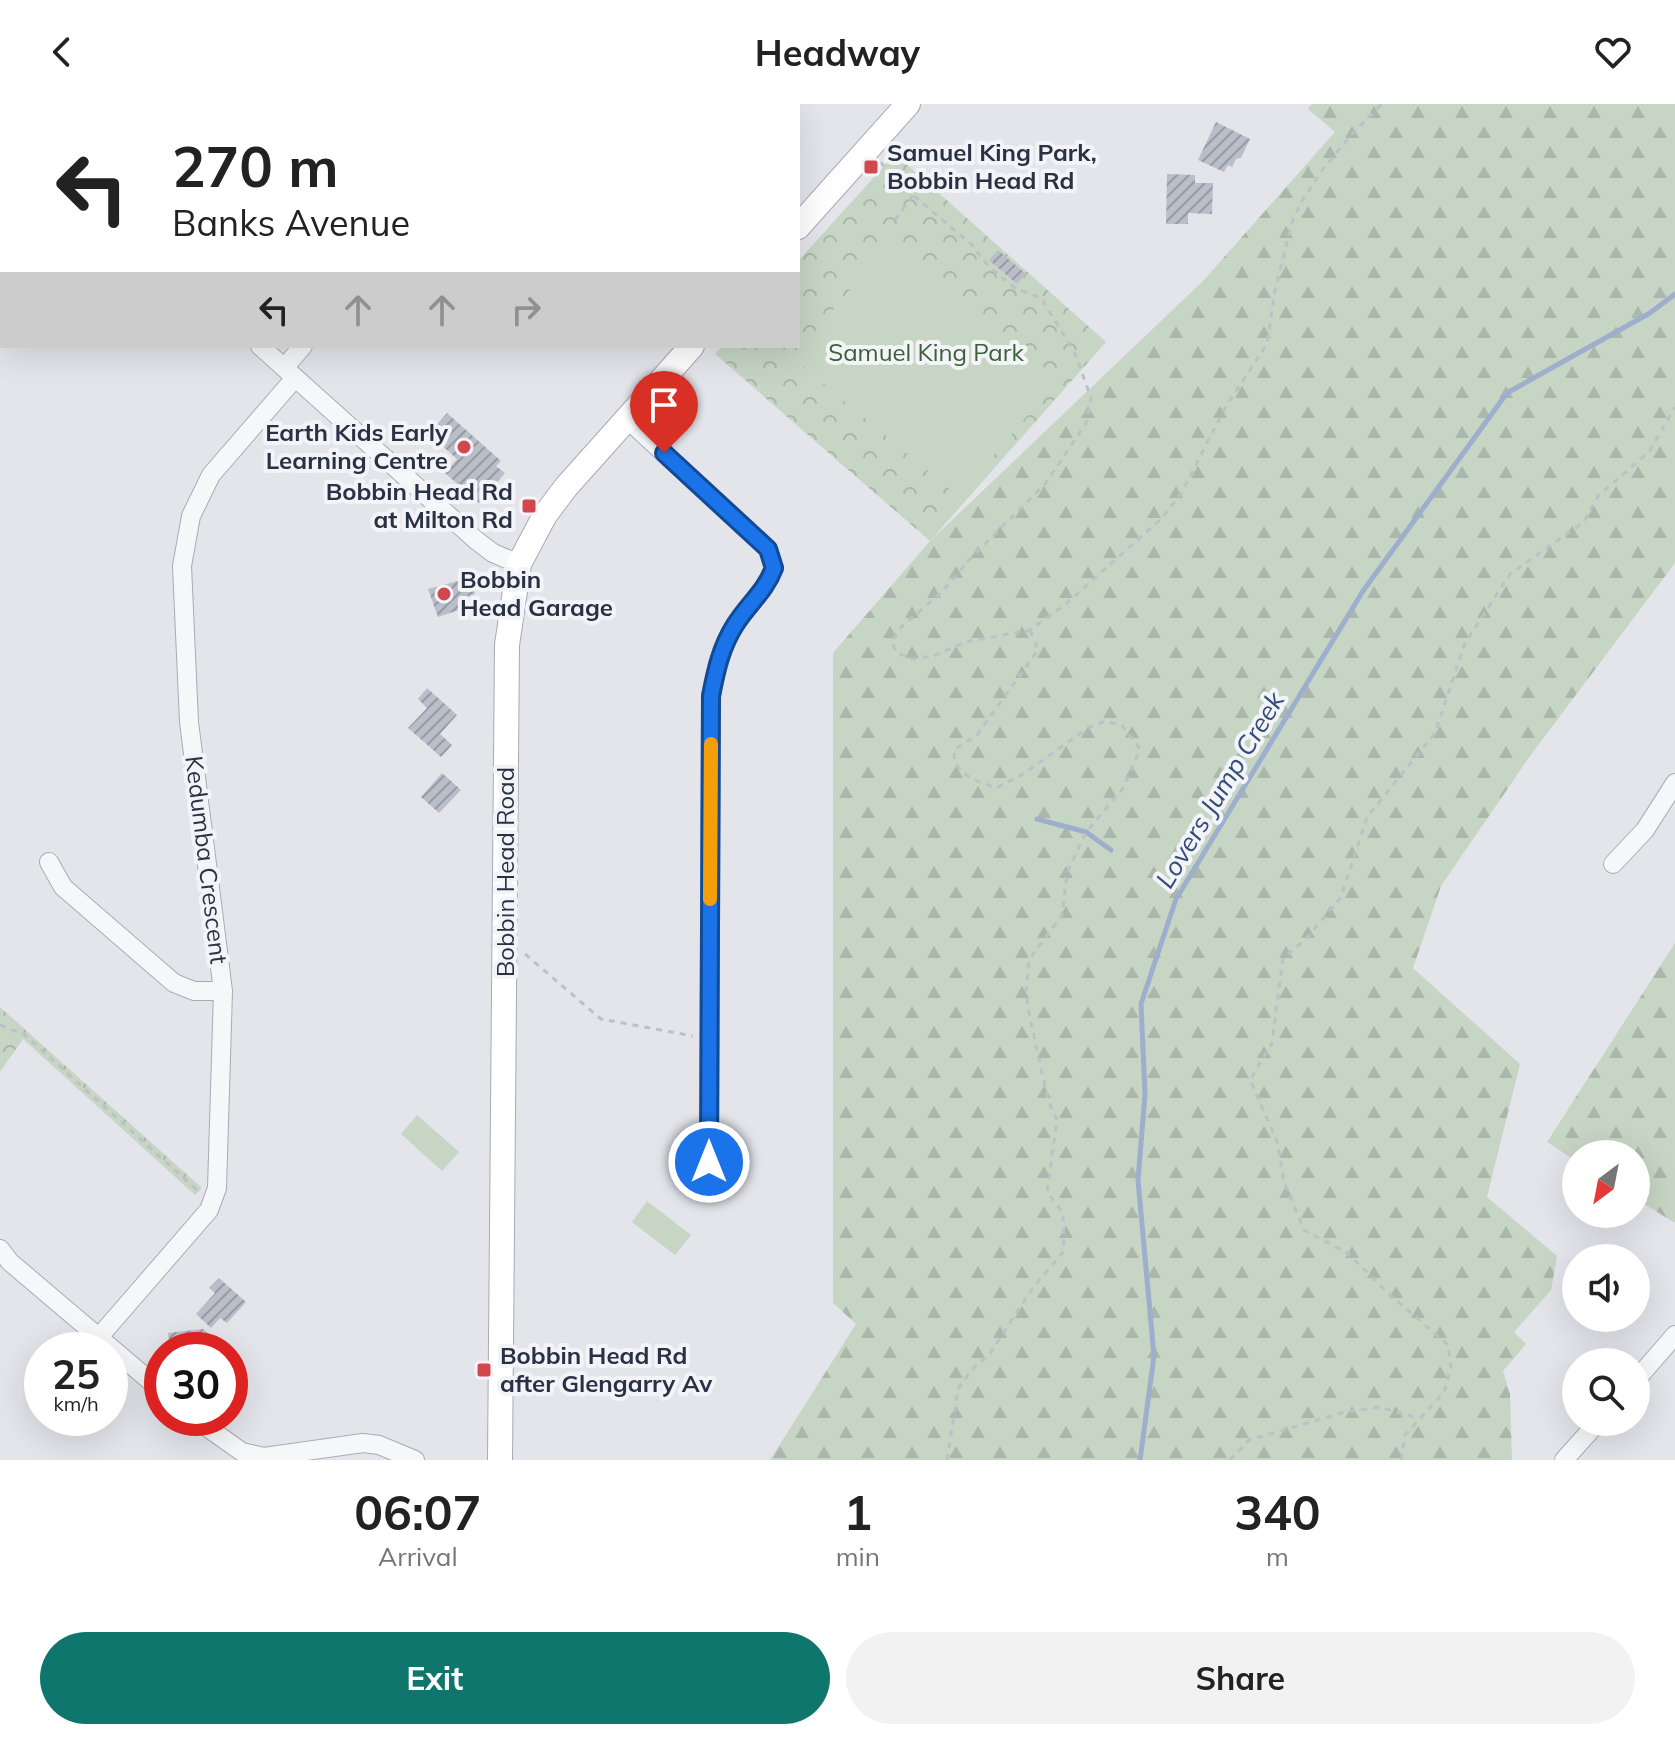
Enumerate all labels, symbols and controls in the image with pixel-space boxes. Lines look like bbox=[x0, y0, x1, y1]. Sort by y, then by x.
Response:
icon: back bbox=[40, 30, 84, 74]
text: Headway bbox=[755, 30, 920, 75]
icon: heart bbox=[1591, 30, 1635, 74]
text: 270 m bbox=[172, 131, 339, 201]
icon: left bbox=[40, 136, 144, 240]
place label: Samuel King Park, Bobbin Head Rd bbox=[887, 137, 1097, 195]
marker: Samuel King Park, Bobbin Head Rd bbox=[862, 158, 880, 176]
text: Banks Avenue bbox=[172, 200, 410, 245]
icon: left bbox=[252, 288, 296, 332]
icon: ahead bbox=[336, 288, 380, 332]
icon: ahead bbox=[420, 288, 464, 332]
icon: right bbox=[504, 288, 548, 332]
park label: Samuel King Park bbox=[828, 337, 1024, 367]
pin bbox=[630, 371, 698, 453]
icon: arrive bbox=[642, 383, 686, 427]
place label: Earth Kids Early Learning Centre bbox=[265, 417, 449, 475]
marker: Earth Kids Early Learning Centre bbox=[455, 438, 473, 456]
place label: Bobbin Head Rd at Milton Rd bbox=[326, 476, 513, 534]
marker: Bobbin Head Rd at Milton Rd bbox=[520, 497, 538, 515]
place label: Bobbin Head Garage bbox=[460, 564, 613, 622]
marker: Bobbin Head Garage bbox=[435, 585, 453, 603]
water label: Lovers Jump Creek bbox=[1148, 685, 1291, 894]
street label: Kedumba Crescent bbox=[179, 754, 235, 966]
street label: Bobbin Head Road bbox=[490, 767, 520, 977]
position arrow bbox=[667, 1120, 751, 1204]
north arrow bbox=[1562, 1140, 1650, 1228]
map controls bbox=[1562, 1140, 1650, 1436]
button: sound bbox=[1562, 1244, 1650, 1332]
speed limit sign: 30 bbox=[144, 1332, 248, 1436]
place label: Bobbin Head Rd after Glengarry Av bbox=[500, 1340, 713, 1398]
button: search bbox=[1562, 1348, 1650, 1436]
text: 25 bbox=[52, 1349, 100, 1399]
marker: Bobbin Head Rd after Glengarry Av bbox=[475, 1361, 493, 1379]
text: km/h bbox=[53, 1391, 99, 1416]
text: 06:07 bbox=[354, 1482, 481, 1542]
text: 1 bbox=[843, 1482, 872, 1542]
text: 340 bbox=[1234, 1482, 1321, 1542]
text: Arrival bbox=[378, 1540, 458, 1573]
text: min bbox=[836, 1540, 880, 1573]
text: m bbox=[1266, 1540, 1289, 1573]
button: Exit bbox=[40, 1632, 830, 1724]
button: Share bbox=[846, 1632, 1635, 1724]

